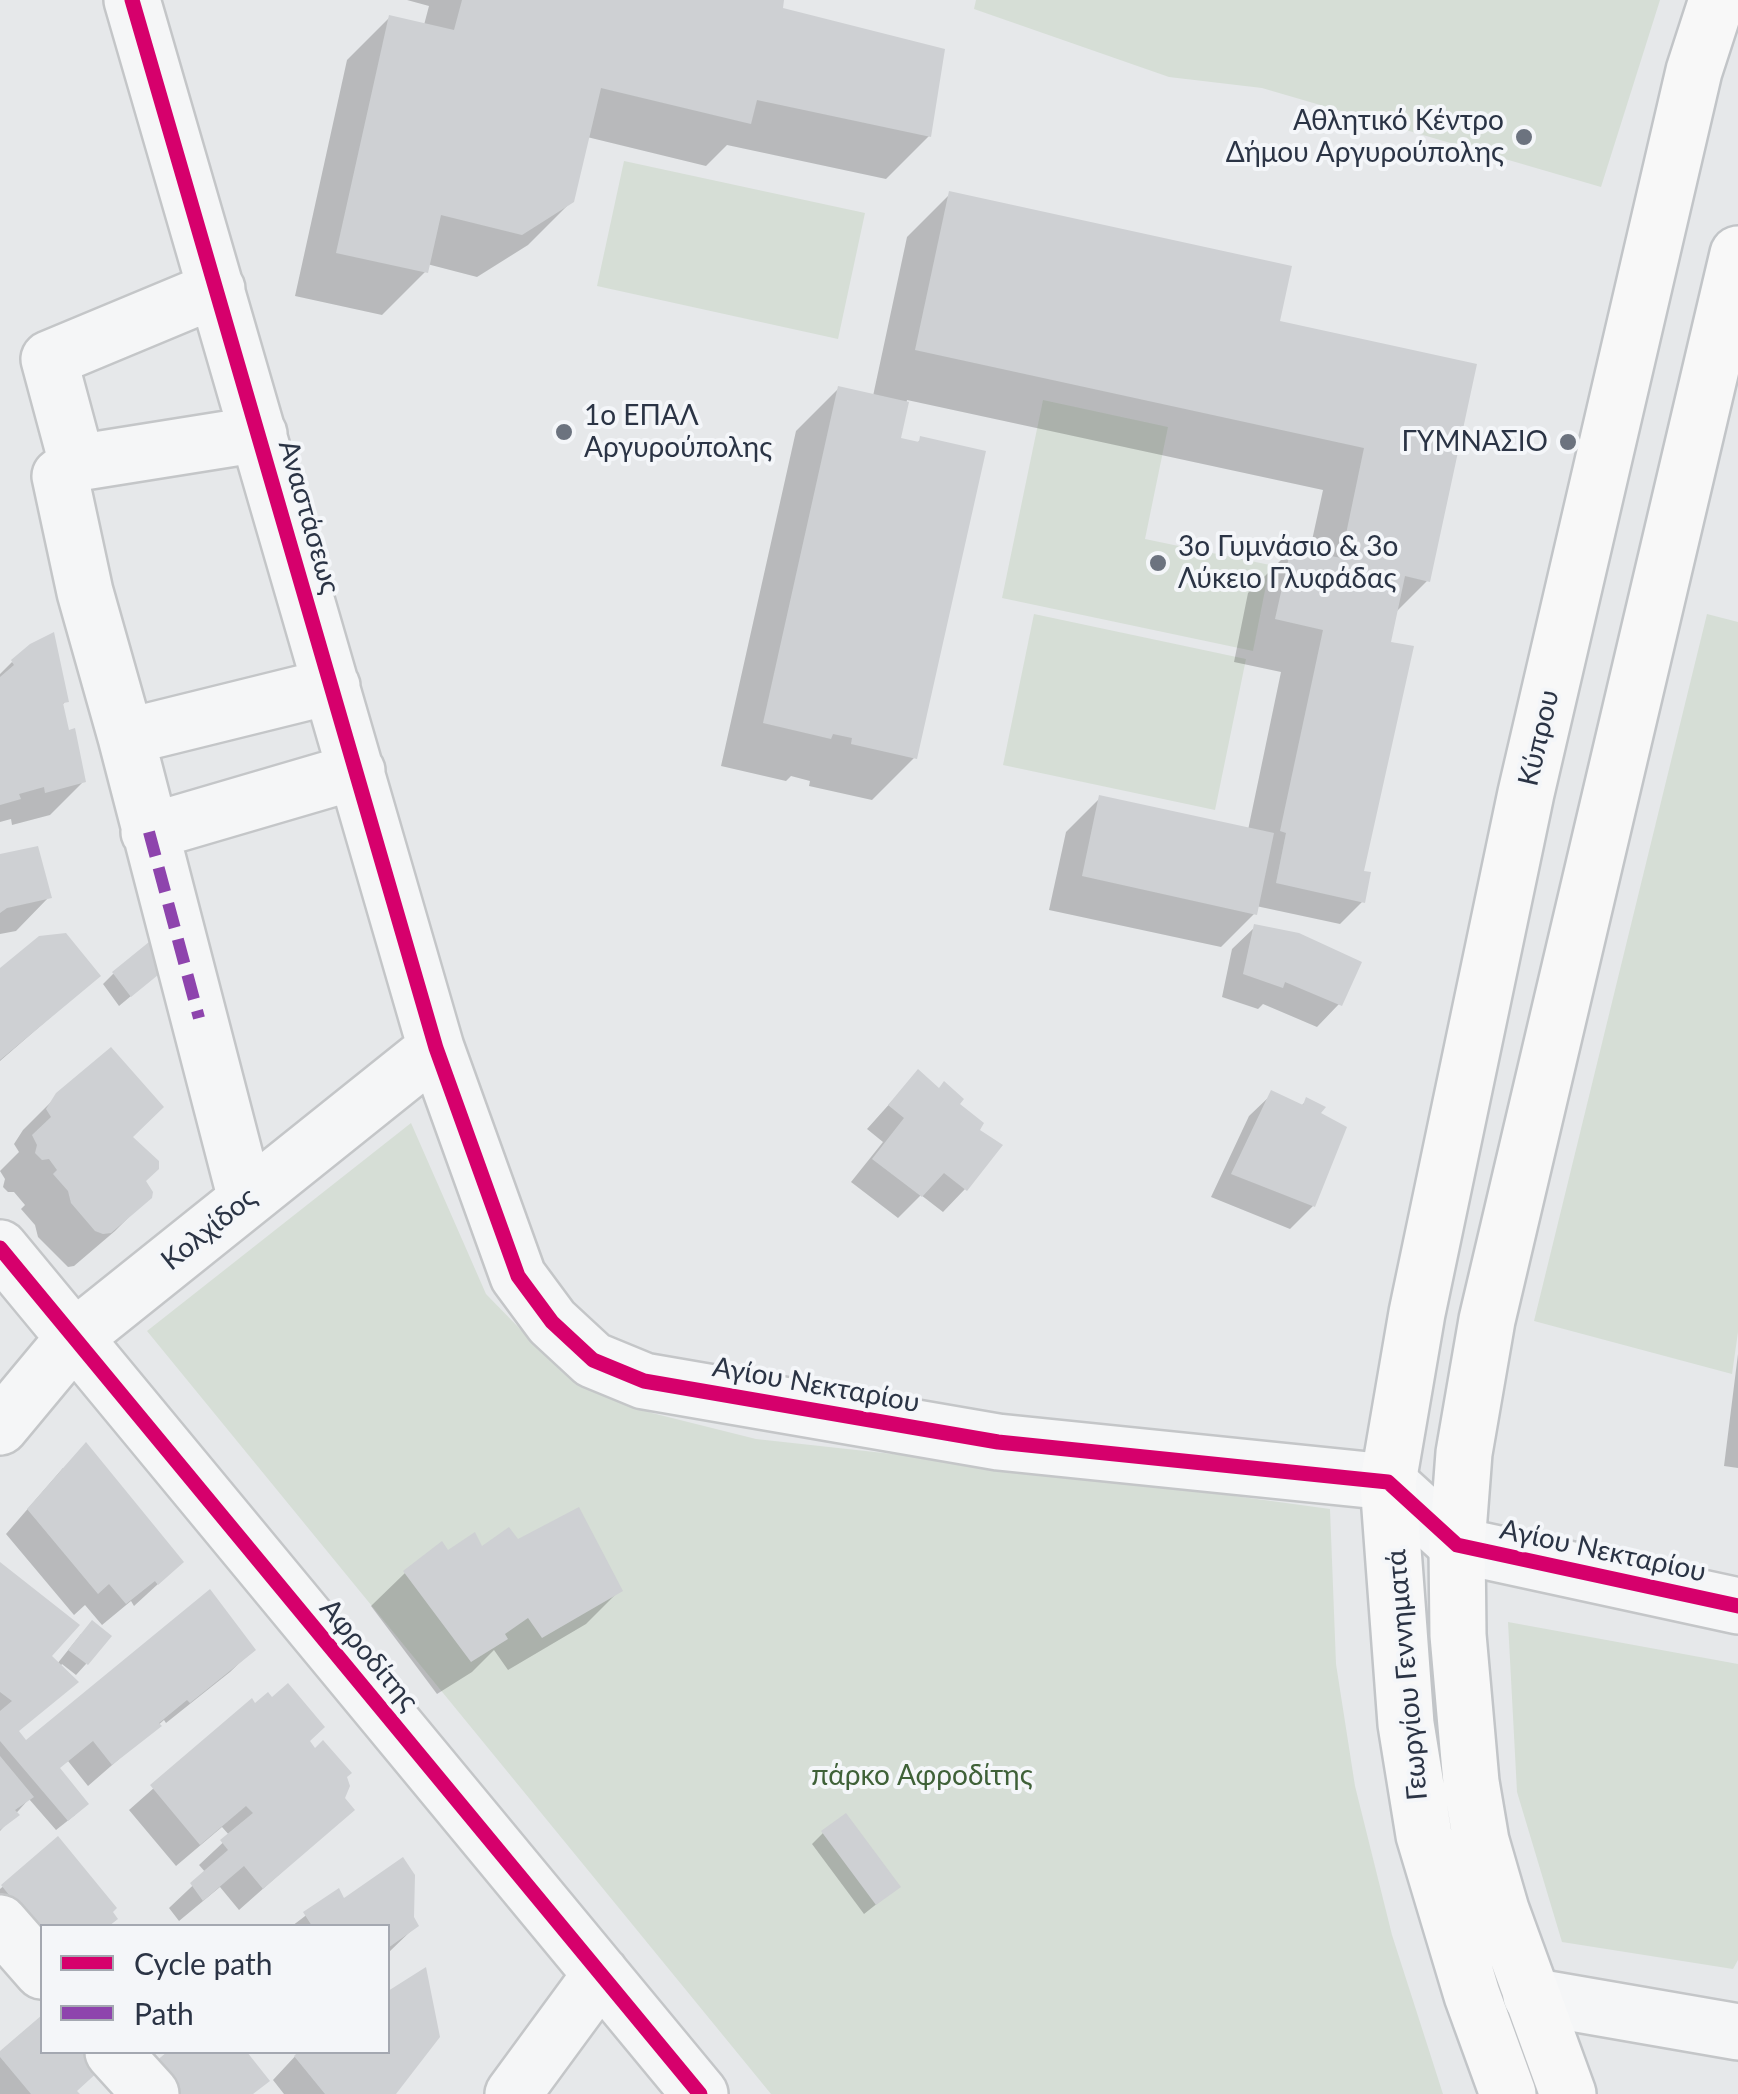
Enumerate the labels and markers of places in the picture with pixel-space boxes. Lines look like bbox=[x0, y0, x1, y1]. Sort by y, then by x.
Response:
place label: Αθλητικό Κέντρο Δήμου Αργυρούπολης bbox=[1226, 104, 1504, 170]
marker: Αθλητικό Κέντρο Δήμου Αργυρούπολης bbox=[1513, 126, 1535, 148]
place label: 1o ΕΠΑΛ Αργυρούπολης bbox=[584, 399, 772, 465]
marker: 1o ΕΠΑΛ Αργυρούπολης bbox=[553, 421, 575, 443]
place label: ΓΥΜΝΑΣΙΟ bbox=[1402, 425, 1548, 459]
marker: ΓΥΜΝΑΣΙΟ bbox=[1557, 431, 1579, 453]
place label: 3ο Γυμνάσιο & 3ο Λύκειο Γλυφάδας bbox=[1178, 530, 1398, 596]
marker: 3ο Γυμνάσιο & 3ο Λύκειο Γλυφάδας bbox=[1147, 552, 1169, 574]

